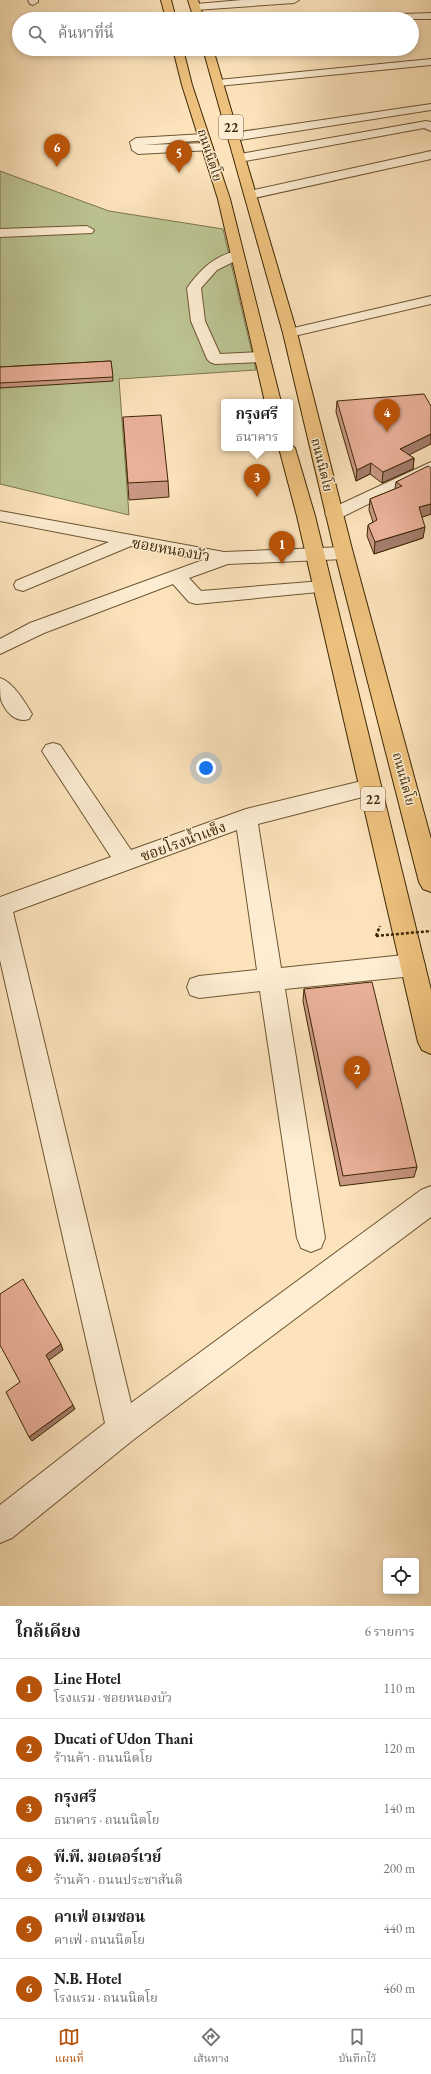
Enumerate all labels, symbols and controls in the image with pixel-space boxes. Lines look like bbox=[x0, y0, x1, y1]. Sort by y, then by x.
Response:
search box bbox=[12, 12, 419, 56]
icon: search bbox=[26, 23, 48, 45]
text: ค้นหาที่นี่ bbox=[58, 23, 114, 42]
road number: 22 bbox=[219, 115, 243, 139]
street label: ถนนนิตโย bbox=[193, 126, 227, 184]
pin: 6 bbox=[44, 134, 70, 167]
pin: 5 bbox=[166, 140, 192, 173]
popup bbox=[221, 399, 293, 451]
pin: 4 bbox=[374, 399, 400, 432]
text: กรุงศรี bbox=[236, 404, 278, 423]
text: ธนาคาร bbox=[236, 428, 278, 445]
street label: ถนนนิตโย bbox=[307, 436, 337, 494]
pin: 3 bbox=[244, 464, 270, 497]
pin: 1 bbox=[269, 531, 295, 564]
street label: ซอยหนองบัว bbox=[130, 533, 212, 565]
street label: ถนนนิตโย bbox=[389, 750, 419, 808]
your location bbox=[196, 758, 216, 778]
road number: 22 bbox=[361, 787, 385, 811]
street label: ซอยโรงน้ำแข็ง bbox=[137, 816, 228, 865]
pin: 2 bbox=[344, 1056, 370, 1089]
map controls bbox=[383, 1558, 419, 1594]
button: locate bbox=[383, 1558, 419, 1594]
text: ใกล้เคียง bbox=[16, 1620, 81, 1642]
text: 6 รายการ bbox=[365, 1623, 415, 1640]
text: Line Hotel bbox=[54, 1669, 121, 1688]
text: 1 bbox=[26, 1680, 32, 1697]
text: 110 m bbox=[384, 1680, 415, 1697]
text: โรงแรม · ซอยหนองบัว bbox=[54, 1689, 172, 1706]
text: Ducati of Udon Thani bbox=[54, 1729, 193, 1748]
text: 2 bbox=[26, 1740, 32, 1757]
text: 120 m bbox=[384, 1740, 415, 1757]
text: ร้านค้า · ถนนนิตโย bbox=[54, 1749, 153, 1766]
text: กรุงศรี bbox=[54, 1787, 96, 1806]
text: 3 bbox=[26, 1800, 32, 1817]
text: 140 m bbox=[384, 1800, 415, 1817]
text: ธนาคาร · ถนนนิตโย bbox=[54, 1811, 159, 1828]
text: พี.พี. มอเตอร์เวย์ bbox=[54, 1847, 161, 1866]
text: 4 bbox=[26, 1860, 32, 1877]
text: 200 m bbox=[384, 1860, 415, 1877]
text: ร้านค้า · ถนนประชาสันติ bbox=[54, 1871, 183, 1888]
text: คาเฟ่ อเมซอน bbox=[54, 1907, 145, 1926]
text: 5 bbox=[26, 1920, 32, 1937]
text: 440 m bbox=[384, 1920, 415, 1937]
text: คาเฟ่ · ถนนนิตโย bbox=[54, 1931, 145, 1948]
text: N.B. Hotel bbox=[54, 1969, 122, 1988]
text: 6 bbox=[26, 1980, 32, 1997]
text: 460 m bbox=[384, 1980, 415, 1997]
text: โรงแรม · ถนนนิตโย bbox=[54, 1989, 158, 2006]
tab: แผนที่ bbox=[55, 2026, 84, 2068]
tab: เส้นทาง bbox=[193, 2026, 229, 2068]
tab: บันทึกไว้ bbox=[339, 2026, 376, 2068]

